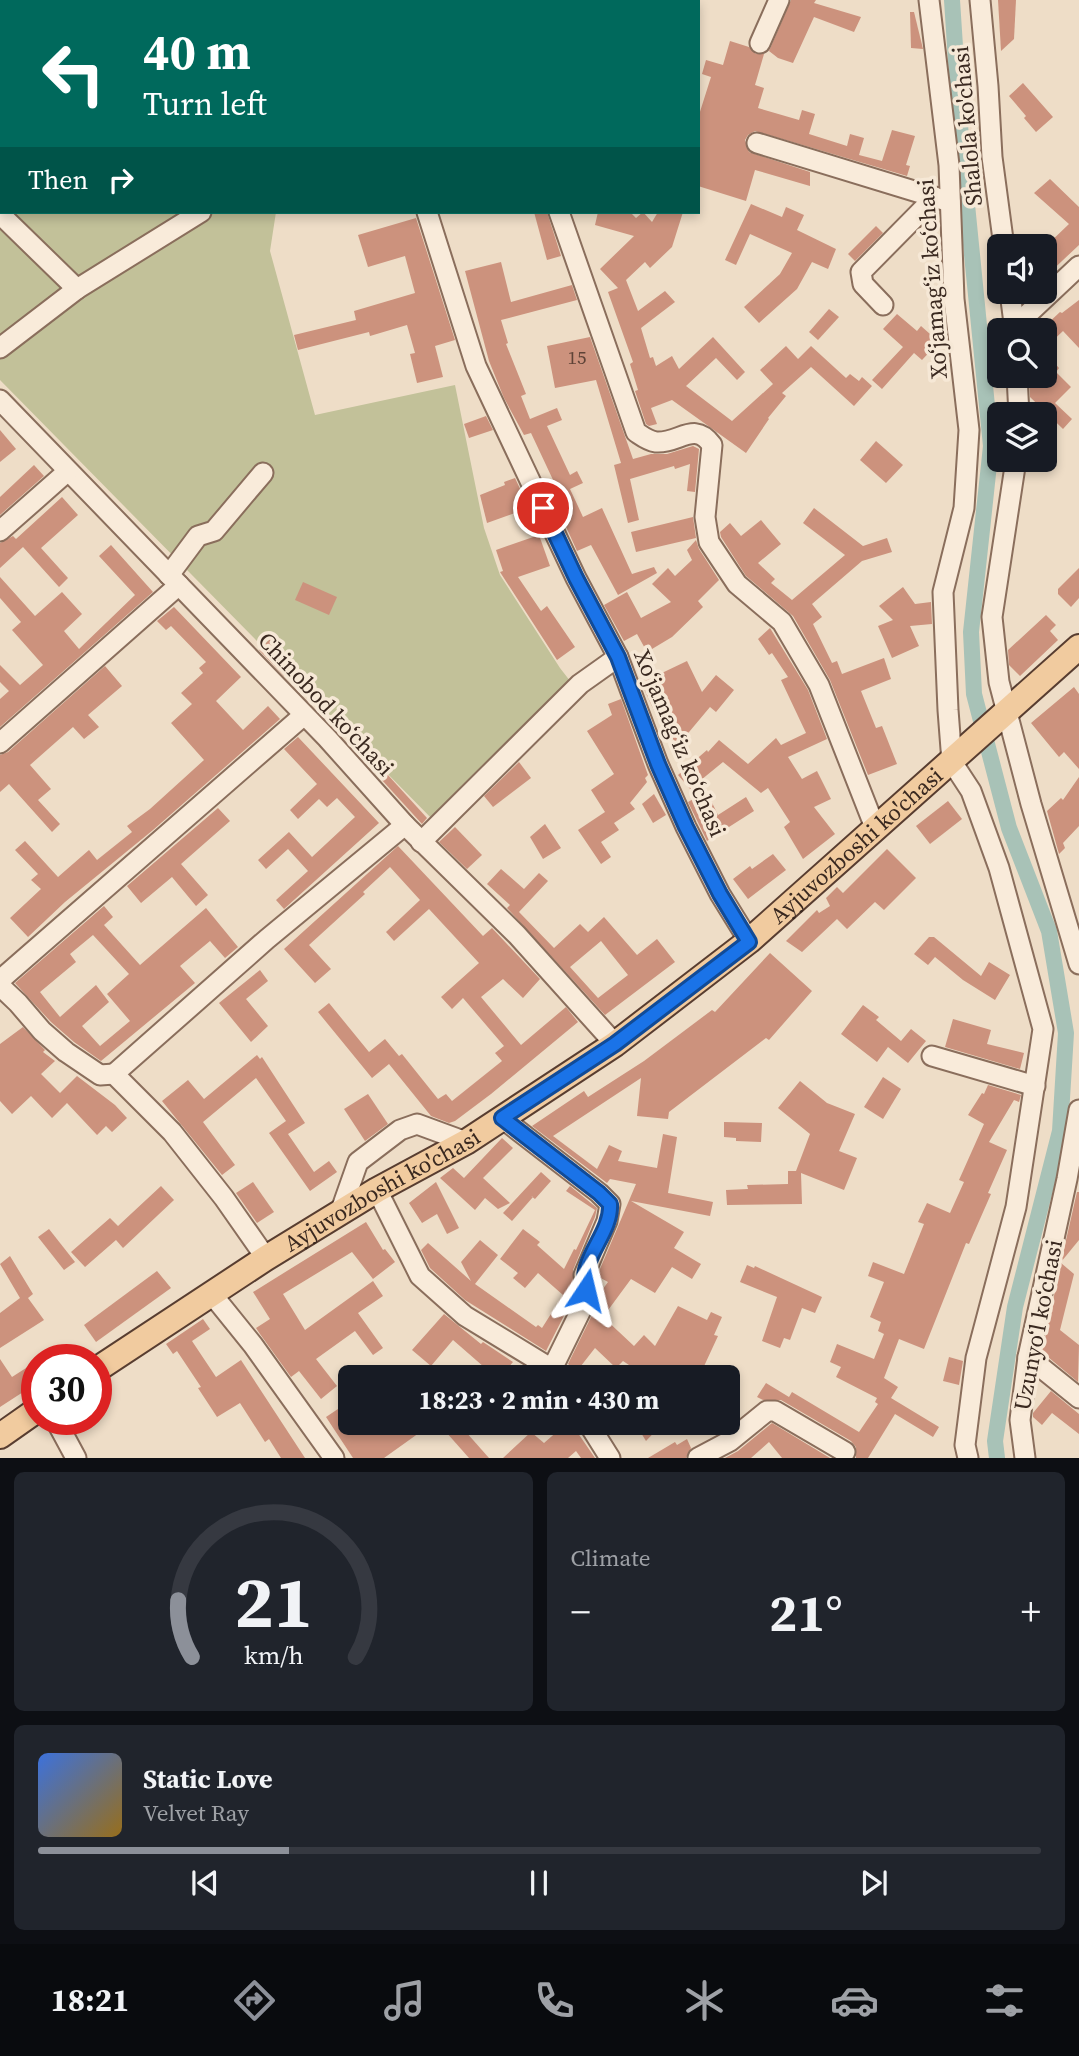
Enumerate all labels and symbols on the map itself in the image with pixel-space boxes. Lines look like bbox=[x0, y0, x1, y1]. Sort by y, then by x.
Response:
street label: Shalola ko'chasi bbox=[944, 45, 990, 207]
street label: Xoʻjamagʻiz koʻchasi bbox=[909, 178, 955, 380]
house number: 15 bbox=[567, 344, 587, 370]
pin bbox=[513, 478, 573, 538]
street label: Chinobod koʻchasi bbox=[251, 625, 401, 783]
street label: Xoʻjamagʻiz koʻchasi bbox=[626, 644, 734, 842]
street label: Ayjuvozboshi ko'chasi bbox=[763, 760, 950, 931]
street label: Ayjuvozboshi ko'chasi bbox=[278, 1121, 487, 1259]
street label: Uzunyoʻl koʻchasi bbox=[1006, 1237, 1070, 1413]
position arrow bbox=[549, 1253, 623, 1327]
speed limit sign: 30 bbox=[21, 1344, 112, 1435]

